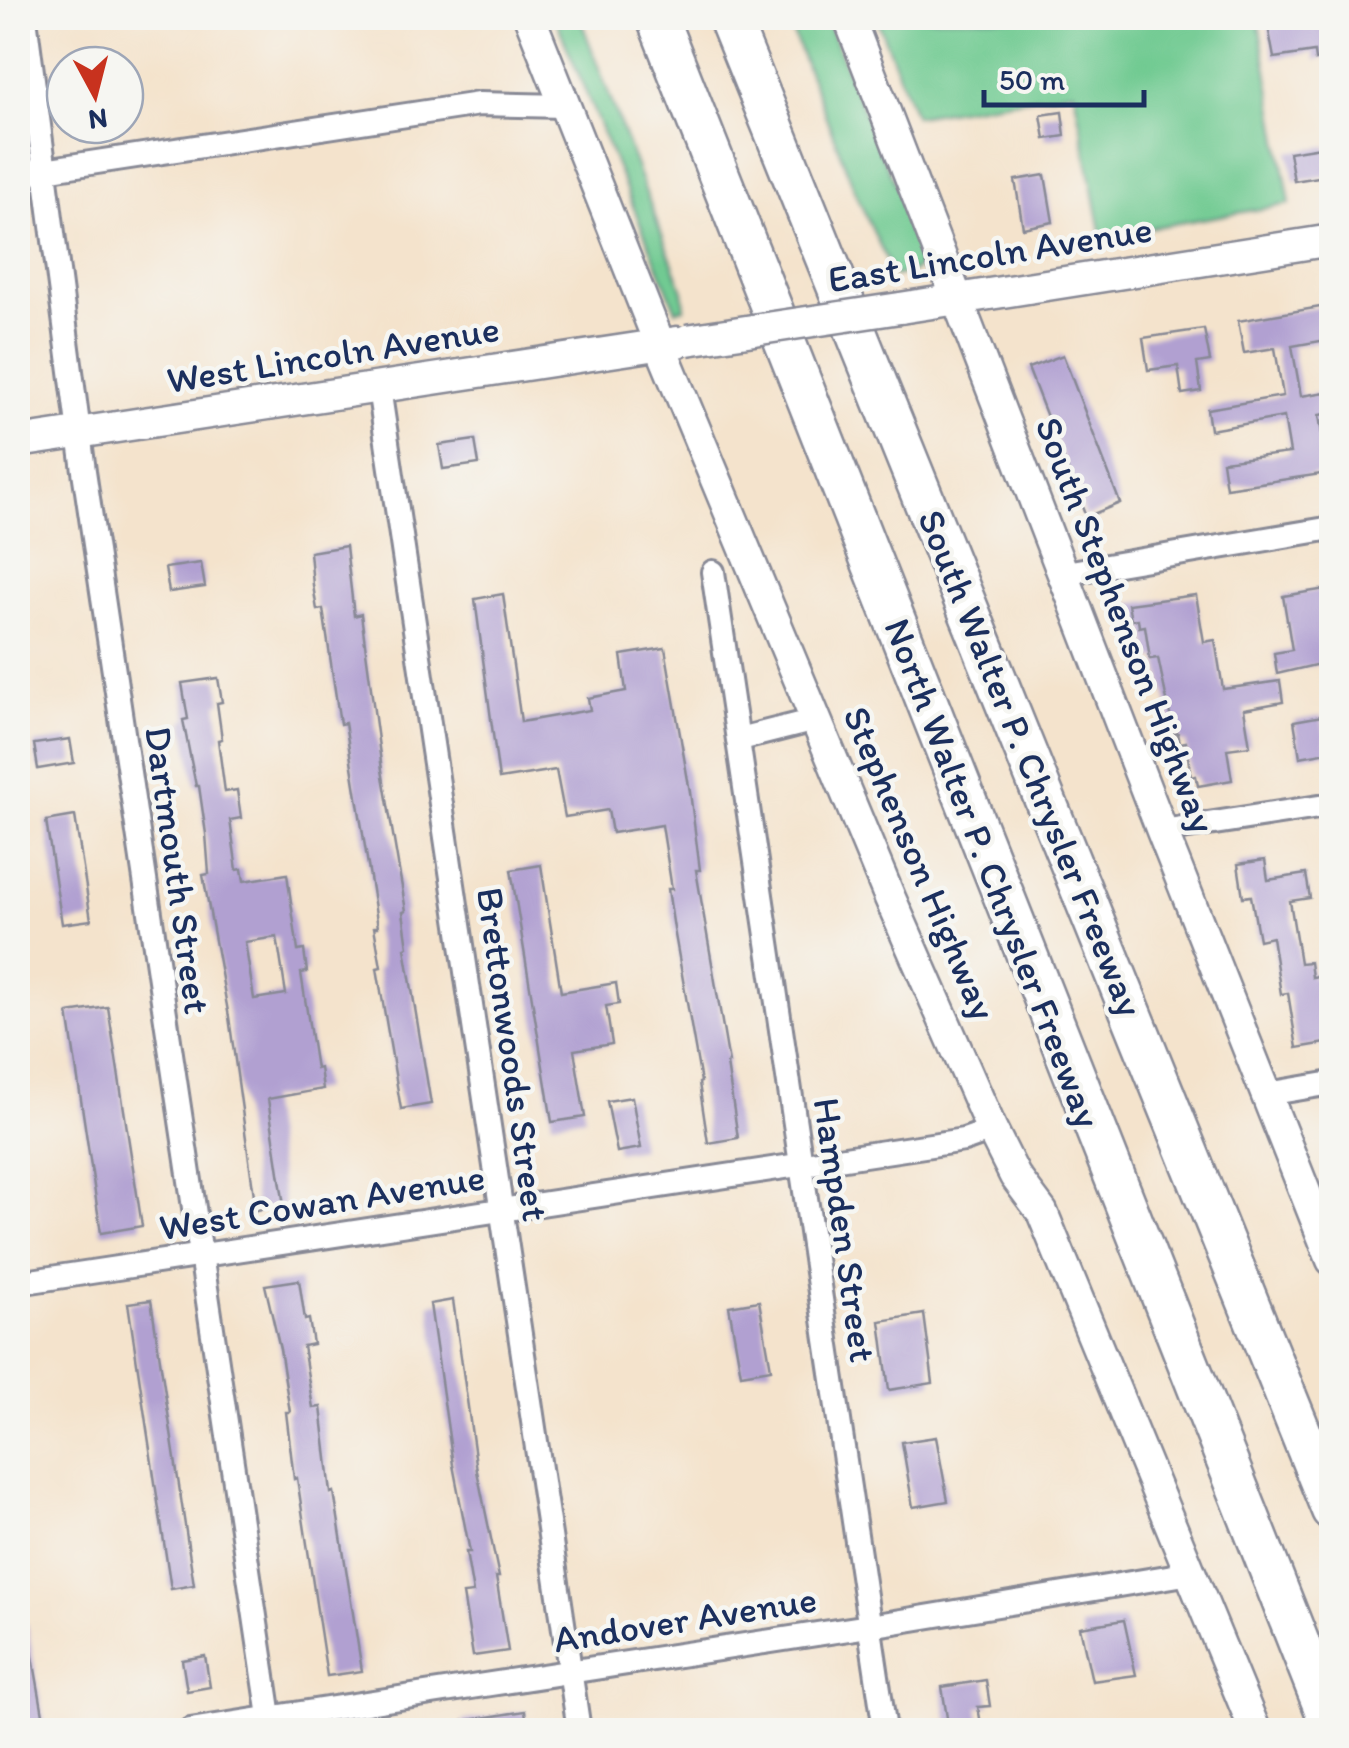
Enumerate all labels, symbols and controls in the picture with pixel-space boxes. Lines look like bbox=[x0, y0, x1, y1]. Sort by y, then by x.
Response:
north arrow bbox=[45, 45, 145, 145]
scale bar bbox=[984, 45, 1144, 107]
text: 50 m bbox=[999, 61, 1065, 98]
text: N bbox=[87, 102, 110, 138]
street label: East Lincoln Avenue bbox=[825, 206, 1155, 302]
street label: West Lincoln Avenue bbox=[163, 305, 503, 403]
street label: South Stephenson Highway bbox=[1025, 411, 1227, 839]
street label: South Walter P. Chrysler Freeway bbox=[908, 503, 1154, 1023]
street label: North Walter P. Chrysler Freeway bbox=[874, 612, 1112, 1134]
street label: Stephenson Highway bbox=[833, 699, 1007, 1027]
street label: Dartmouth Street bbox=[135, 723, 221, 1017]
street label: Brettonwoods Street bbox=[467, 884, 559, 1224]
street label: Hampden Street bbox=[804, 1095, 886, 1365]
street label: West Cowan Avenue bbox=[156, 1154, 488, 1250]
street label: Andover Avenue bbox=[550, 1576, 820, 1662]

